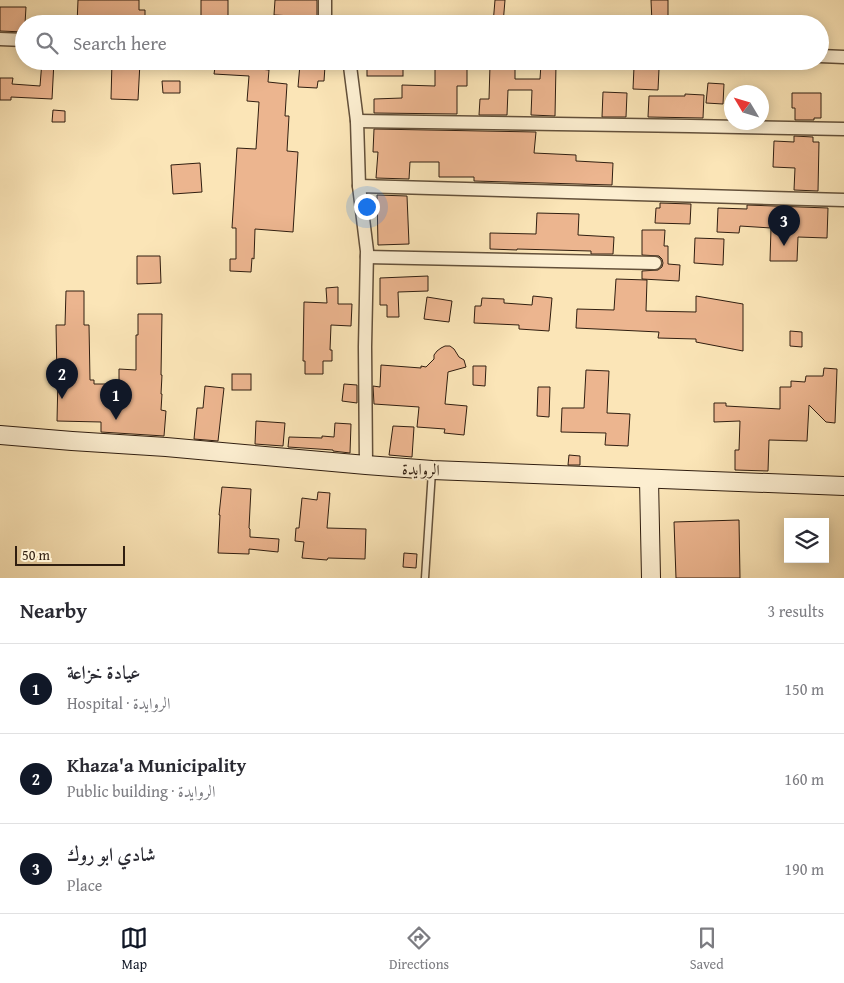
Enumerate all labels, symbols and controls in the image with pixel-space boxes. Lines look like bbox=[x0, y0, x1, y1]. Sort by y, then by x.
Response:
search box bbox=[15, 15, 829, 70]
icon: search bbox=[33, 29, 61, 57]
text: Search here bbox=[73, 29, 167, 57]
north arrow bbox=[724, 85, 769, 130]
your location bbox=[354, 194, 380, 220]
pin: 3 bbox=[768, 205, 800, 246]
pin: 2 bbox=[46, 358, 78, 399]
pin: 1 bbox=[100, 379, 132, 420]
street label: الروايدة bbox=[401, 456, 441, 482]
map controls bbox=[784, 518, 829, 563]
button: layers bbox=[784, 518, 829, 563]
scale bar bbox=[15, 543, 125, 566]
text: 50 m bbox=[22, 545, 50, 565]
text: Nearby bbox=[20, 595, 87, 626]
text: 3 results bbox=[767, 599, 824, 623]
text: عيادة خزاعة bbox=[67, 658, 140, 686]
text: 1 bbox=[32, 677, 40, 701]
text: 150 m bbox=[784, 677, 824, 701]
text: Hospital · الروايدة bbox=[67, 691, 170, 715]
text: Khaza'a Municipality bbox=[67, 751, 246, 779]
text: 2 bbox=[32, 767, 40, 791]
text: 160 m bbox=[784, 767, 824, 791]
text: Public building · الروايدة bbox=[67, 779, 216, 803]
text: شادي ابو روك bbox=[67, 840, 156, 868]
text: 3 bbox=[32, 857, 40, 881]
text: 190 m bbox=[784, 857, 824, 881]
text: Place bbox=[67, 873, 102, 897]
tab: Map bbox=[120, 924, 148, 974]
tab: Directions bbox=[389, 924, 449, 974]
tab: Saved bbox=[690, 924, 724, 974]

